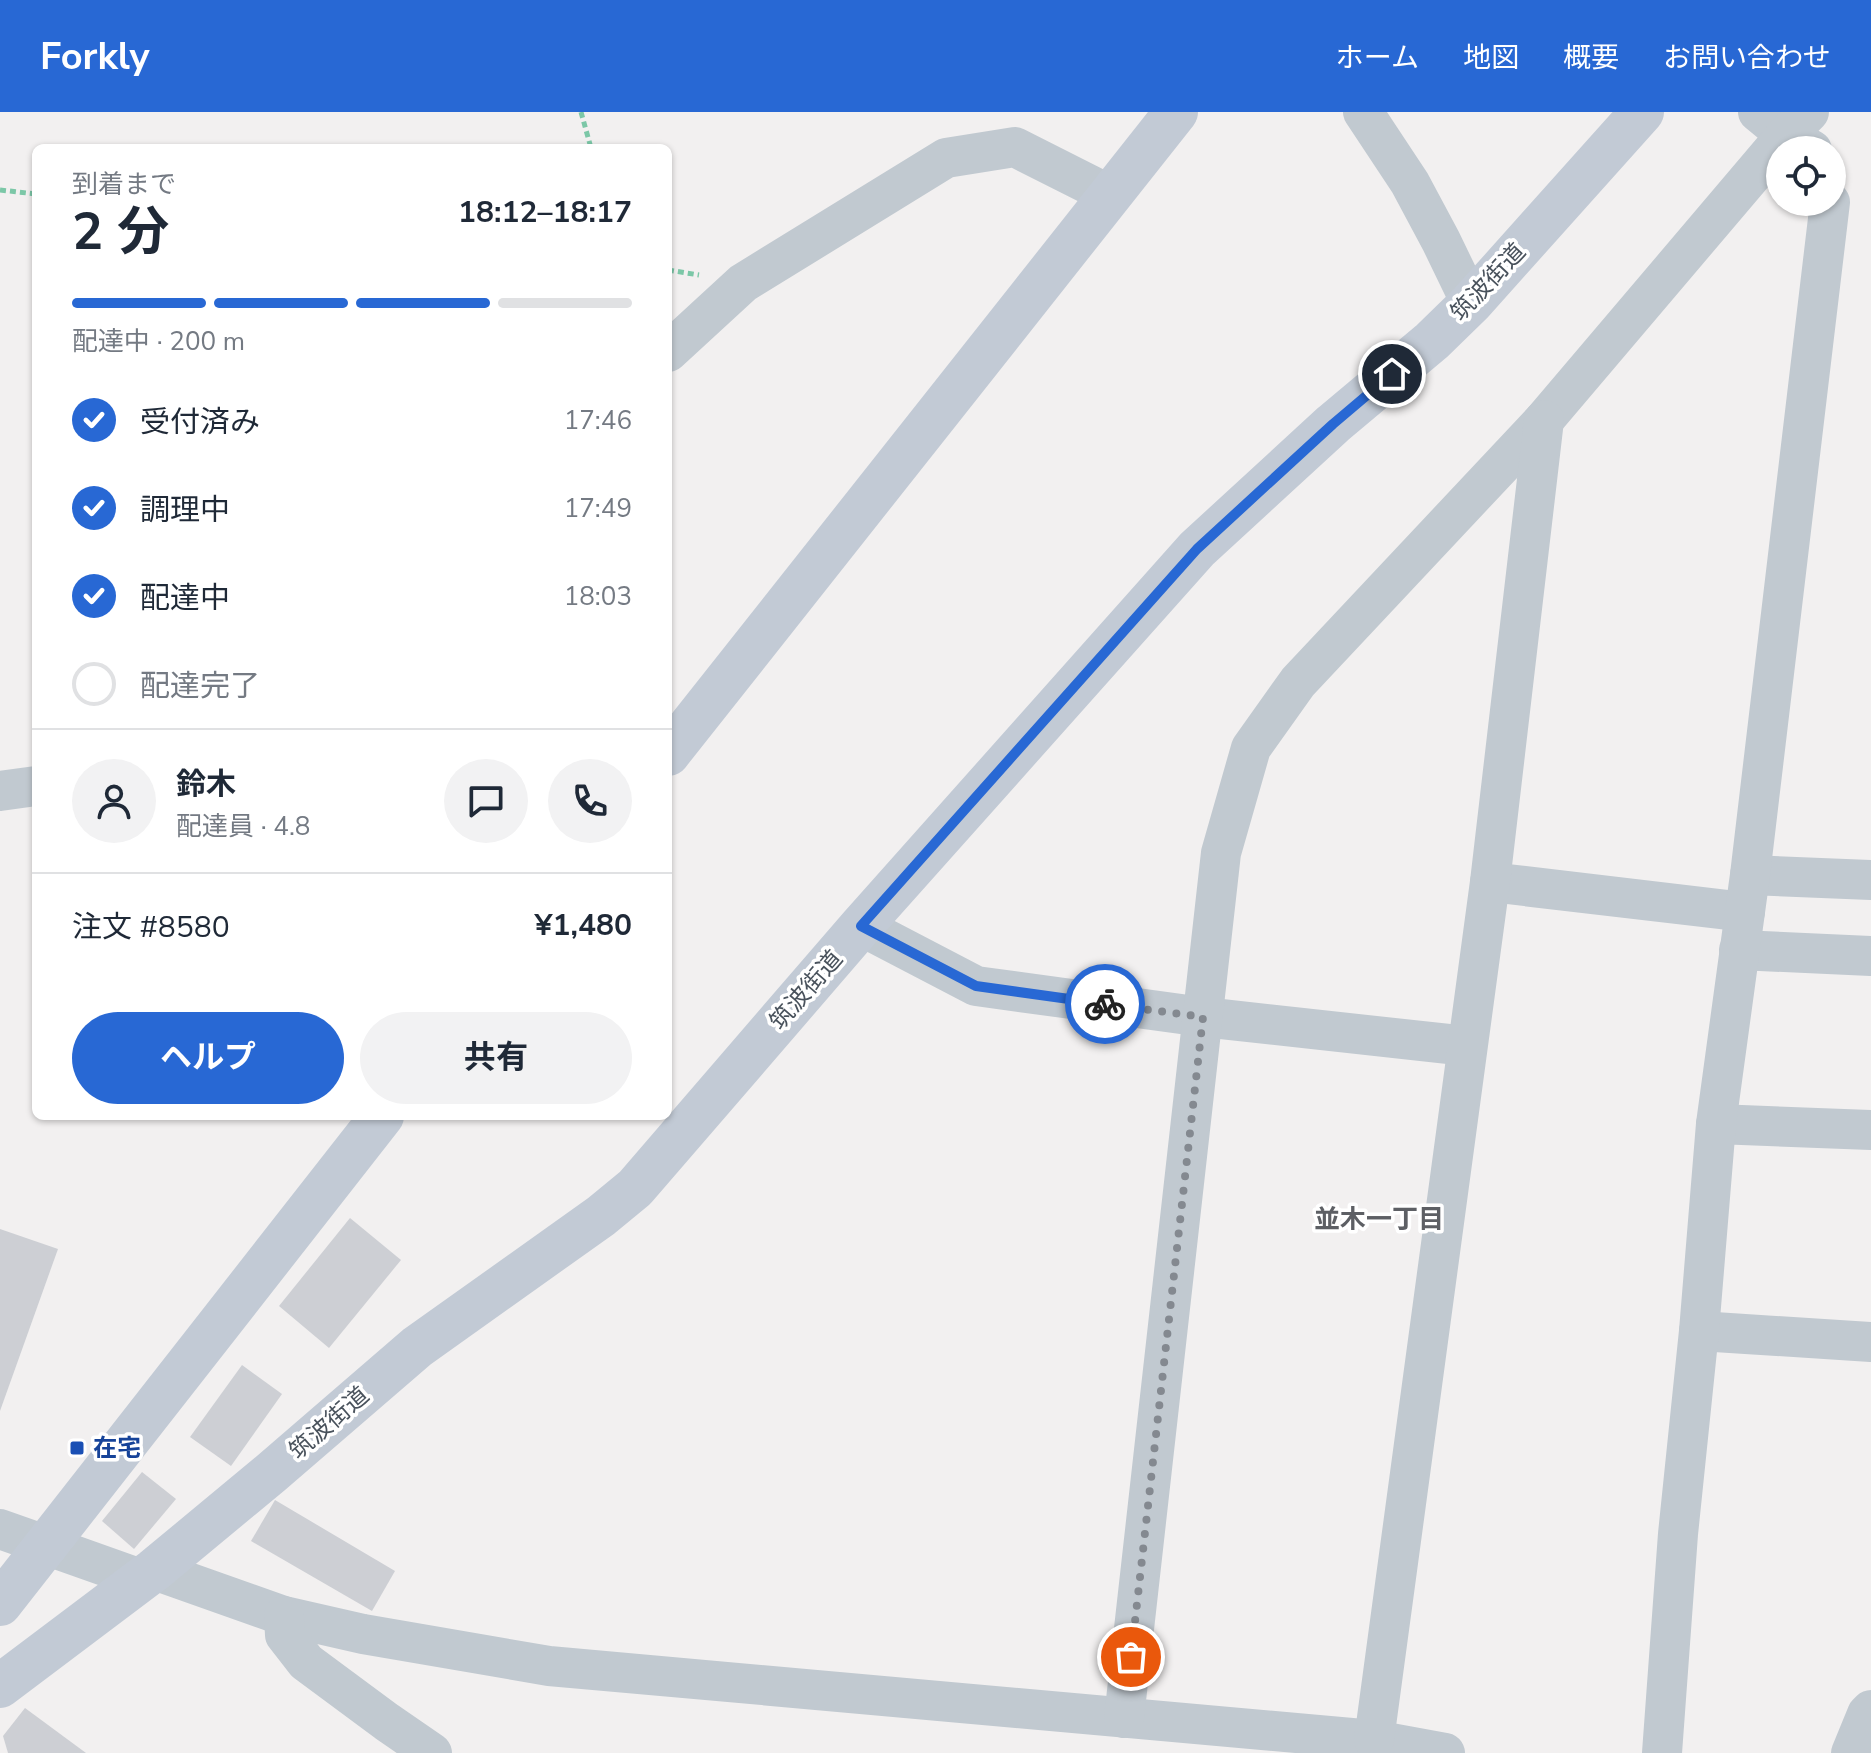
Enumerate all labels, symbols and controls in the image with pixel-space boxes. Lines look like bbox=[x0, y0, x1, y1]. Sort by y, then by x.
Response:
text: Forkly bbox=[40, 31, 149, 82]
text: ホーム bbox=[1336, 39, 1419, 77]
text: 地図 bbox=[1463, 39, 1519, 77]
text: 概要 bbox=[1563, 39, 1619, 77]
text: お問い合わせ bbox=[1663, 39, 1831, 77]
map controls bbox=[1766, 136, 1846, 216]
button: locate bbox=[1766, 136, 1846, 216]
text: 到着まで bbox=[72, 167, 176, 202]
text: 18:12–18:17 bbox=[458, 192, 632, 233]
text: 2 分 bbox=[72, 196, 169, 267]
street label: 筑波街道 bbox=[1444, 236, 1532, 328]
text: 配達中 · 200 m bbox=[72, 324, 245, 359]
pin bbox=[1358, 340, 1426, 408]
icon: home bbox=[1370, 352, 1414, 396]
icon: check bbox=[72, 398, 116, 442]
text: 受付済み bbox=[140, 402, 260, 443]
text: 17:46 bbox=[564, 403, 632, 438]
icon: check bbox=[72, 486, 116, 530]
text: 調理中 bbox=[140, 490, 230, 531]
text: 17:49 bbox=[564, 491, 632, 526]
icon: check bbox=[72, 574, 116, 618]
text: 配達中 bbox=[140, 578, 230, 619]
text: 18:03 bbox=[564, 579, 632, 614]
text: 配達完了 bbox=[140, 666, 260, 707]
button: person bbox=[72, 759, 156, 843]
button: chat bbox=[444, 759, 528, 843]
button: phone bbox=[548, 759, 632, 843]
text: 鈴木 bbox=[176, 764, 236, 805]
text: 配達員 · 4.8 bbox=[176, 809, 310, 844]
text: ¥1,480 bbox=[535, 905, 632, 946]
text: 注文 #8580 bbox=[72, 907, 230, 948]
street label: 筑波街道 bbox=[762, 943, 850, 1037]
courier bbox=[1065, 964, 1145, 1044]
icon: bike bbox=[1083, 982, 1127, 1026]
button: ヘルプ bbox=[72, 1012, 344, 1104]
button: 共有 bbox=[360, 1012, 632, 1104]
district label: 並木一丁目 bbox=[1314, 1202, 1444, 1237]
street label: 筑波街道 bbox=[282, 1379, 376, 1467]
place label: 在宅 bbox=[93, 1432, 141, 1464]
marker: 在宅 bbox=[68, 1439, 86, 1457]
pin bbox=[1097, 1623, 1165, 1691]
icon: bag bbox=[1109, 1635, 1153, 1679]

